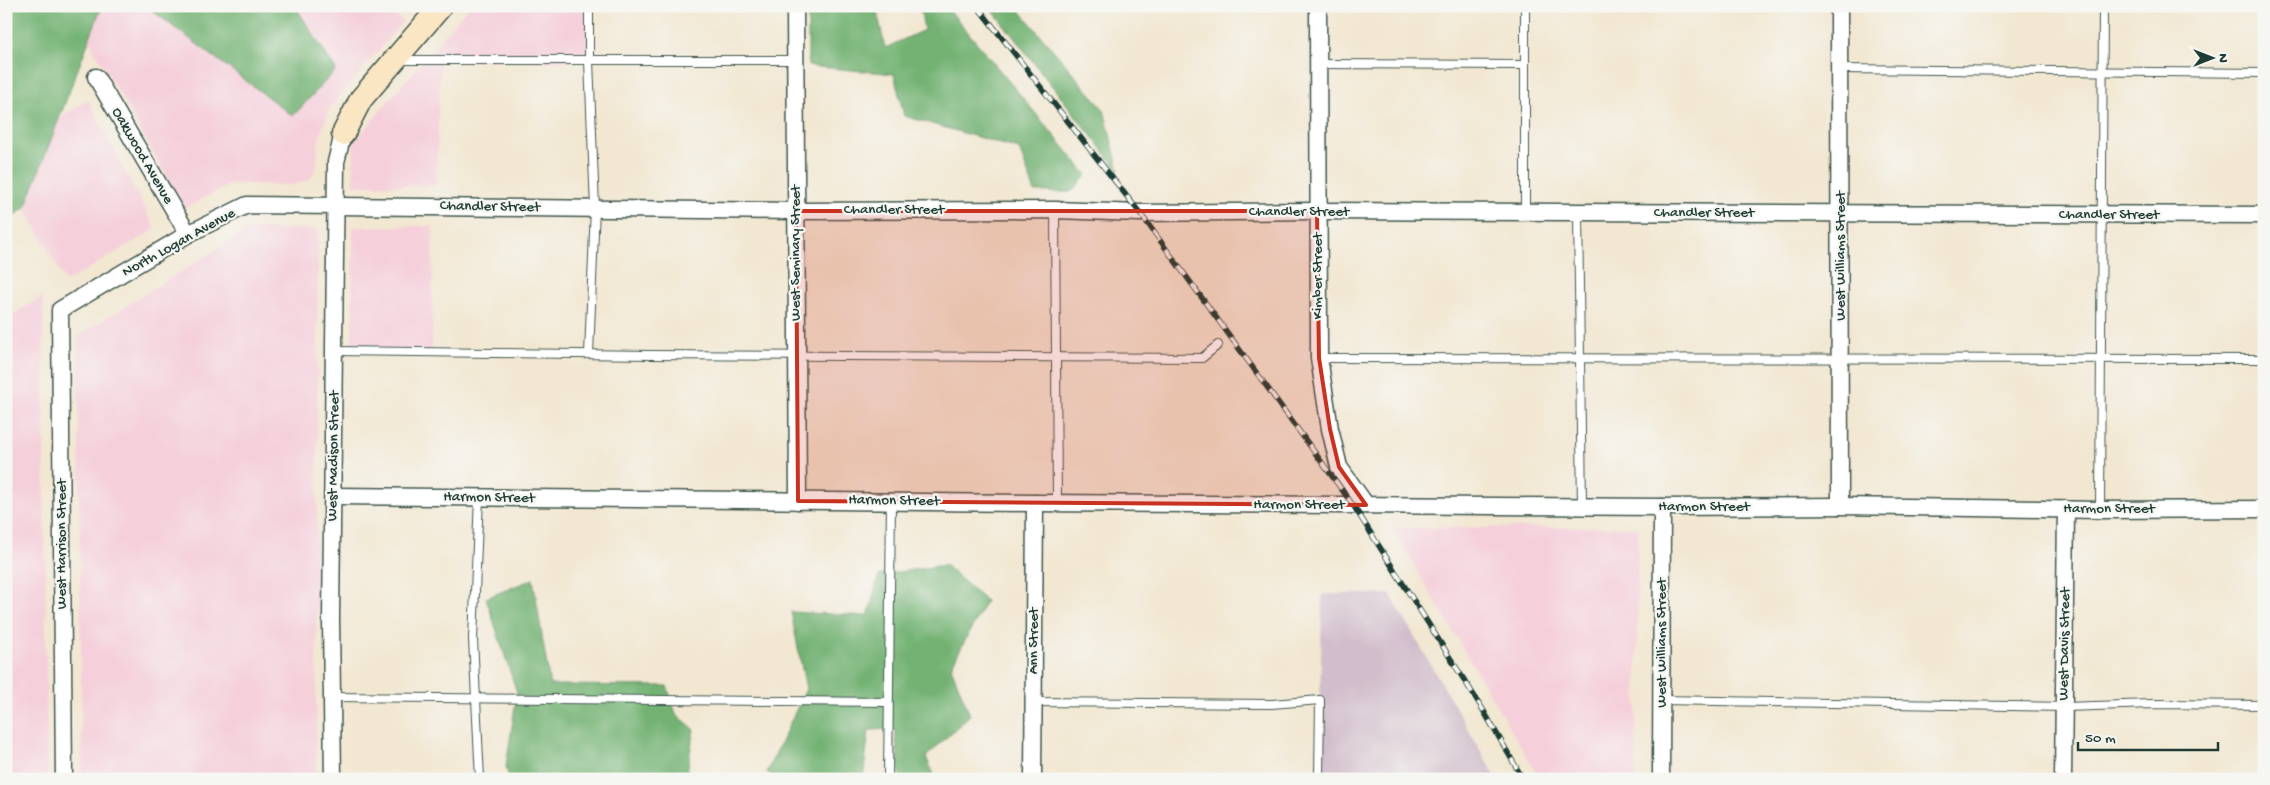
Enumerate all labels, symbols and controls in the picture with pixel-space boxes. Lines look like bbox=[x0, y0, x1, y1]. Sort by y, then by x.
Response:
north arrow bbox=[2188, 32, 2238, 82]
text: N bbox=[2214, 53, 2231, 63]
street label: Oakwood Avenue bbox=[107, 104, 177, 208]
street label: West Seminary Street bbox=[787, 183, 805, 321]
street label: West Williams Street bbox=[1832, 189, 1850, 321]
street label: Chandler Street bbox=[440, 197, 542, 217]
street label: Chandler Street bbox=[844, 201, 946, 219]
street label: Chandler Street bbox=[1249, 203, 1351, 221]
street label: North Logan Avenue bbox=[119, 204, 239, 282]
street label: Chandler Street bbox=[1654, 204, 1756, 222]
street label: Chandler Street bbox=[2059, 206, 2161, 224]
street label: Kimber Street bbox=[1309, 231, 1327, 319]
street label: West Madison Street bbox=[324, 389, 344, 521]
street label: West Harrison Street bbox=[53, 477, 71, 609]
street label: Harmon Street bbox=[443, 488, 537, 508]
street label: Harmon Street bbox=[848, 491, 942, 511]
street label: Harmon Street bbox=[1253, 496, 1347, 514]
street label: Harmon Street bbox=[1658, 498, 1752, 516]
street label: Harmon Street bbox=[2063, 500, 2157, 518]
street label: West Williams Street bbox=[1653, 576, 1671, 708]
street label: West Davis Street bbox=[2055, 586, 2075, 701]
street label: Ann Street bbox=[1025, 606, 1043, 674]
scale bar bbox=[2078, 720, 2218, 752]
text: 50 m bbox=[2085, 730, 2116, 748]

